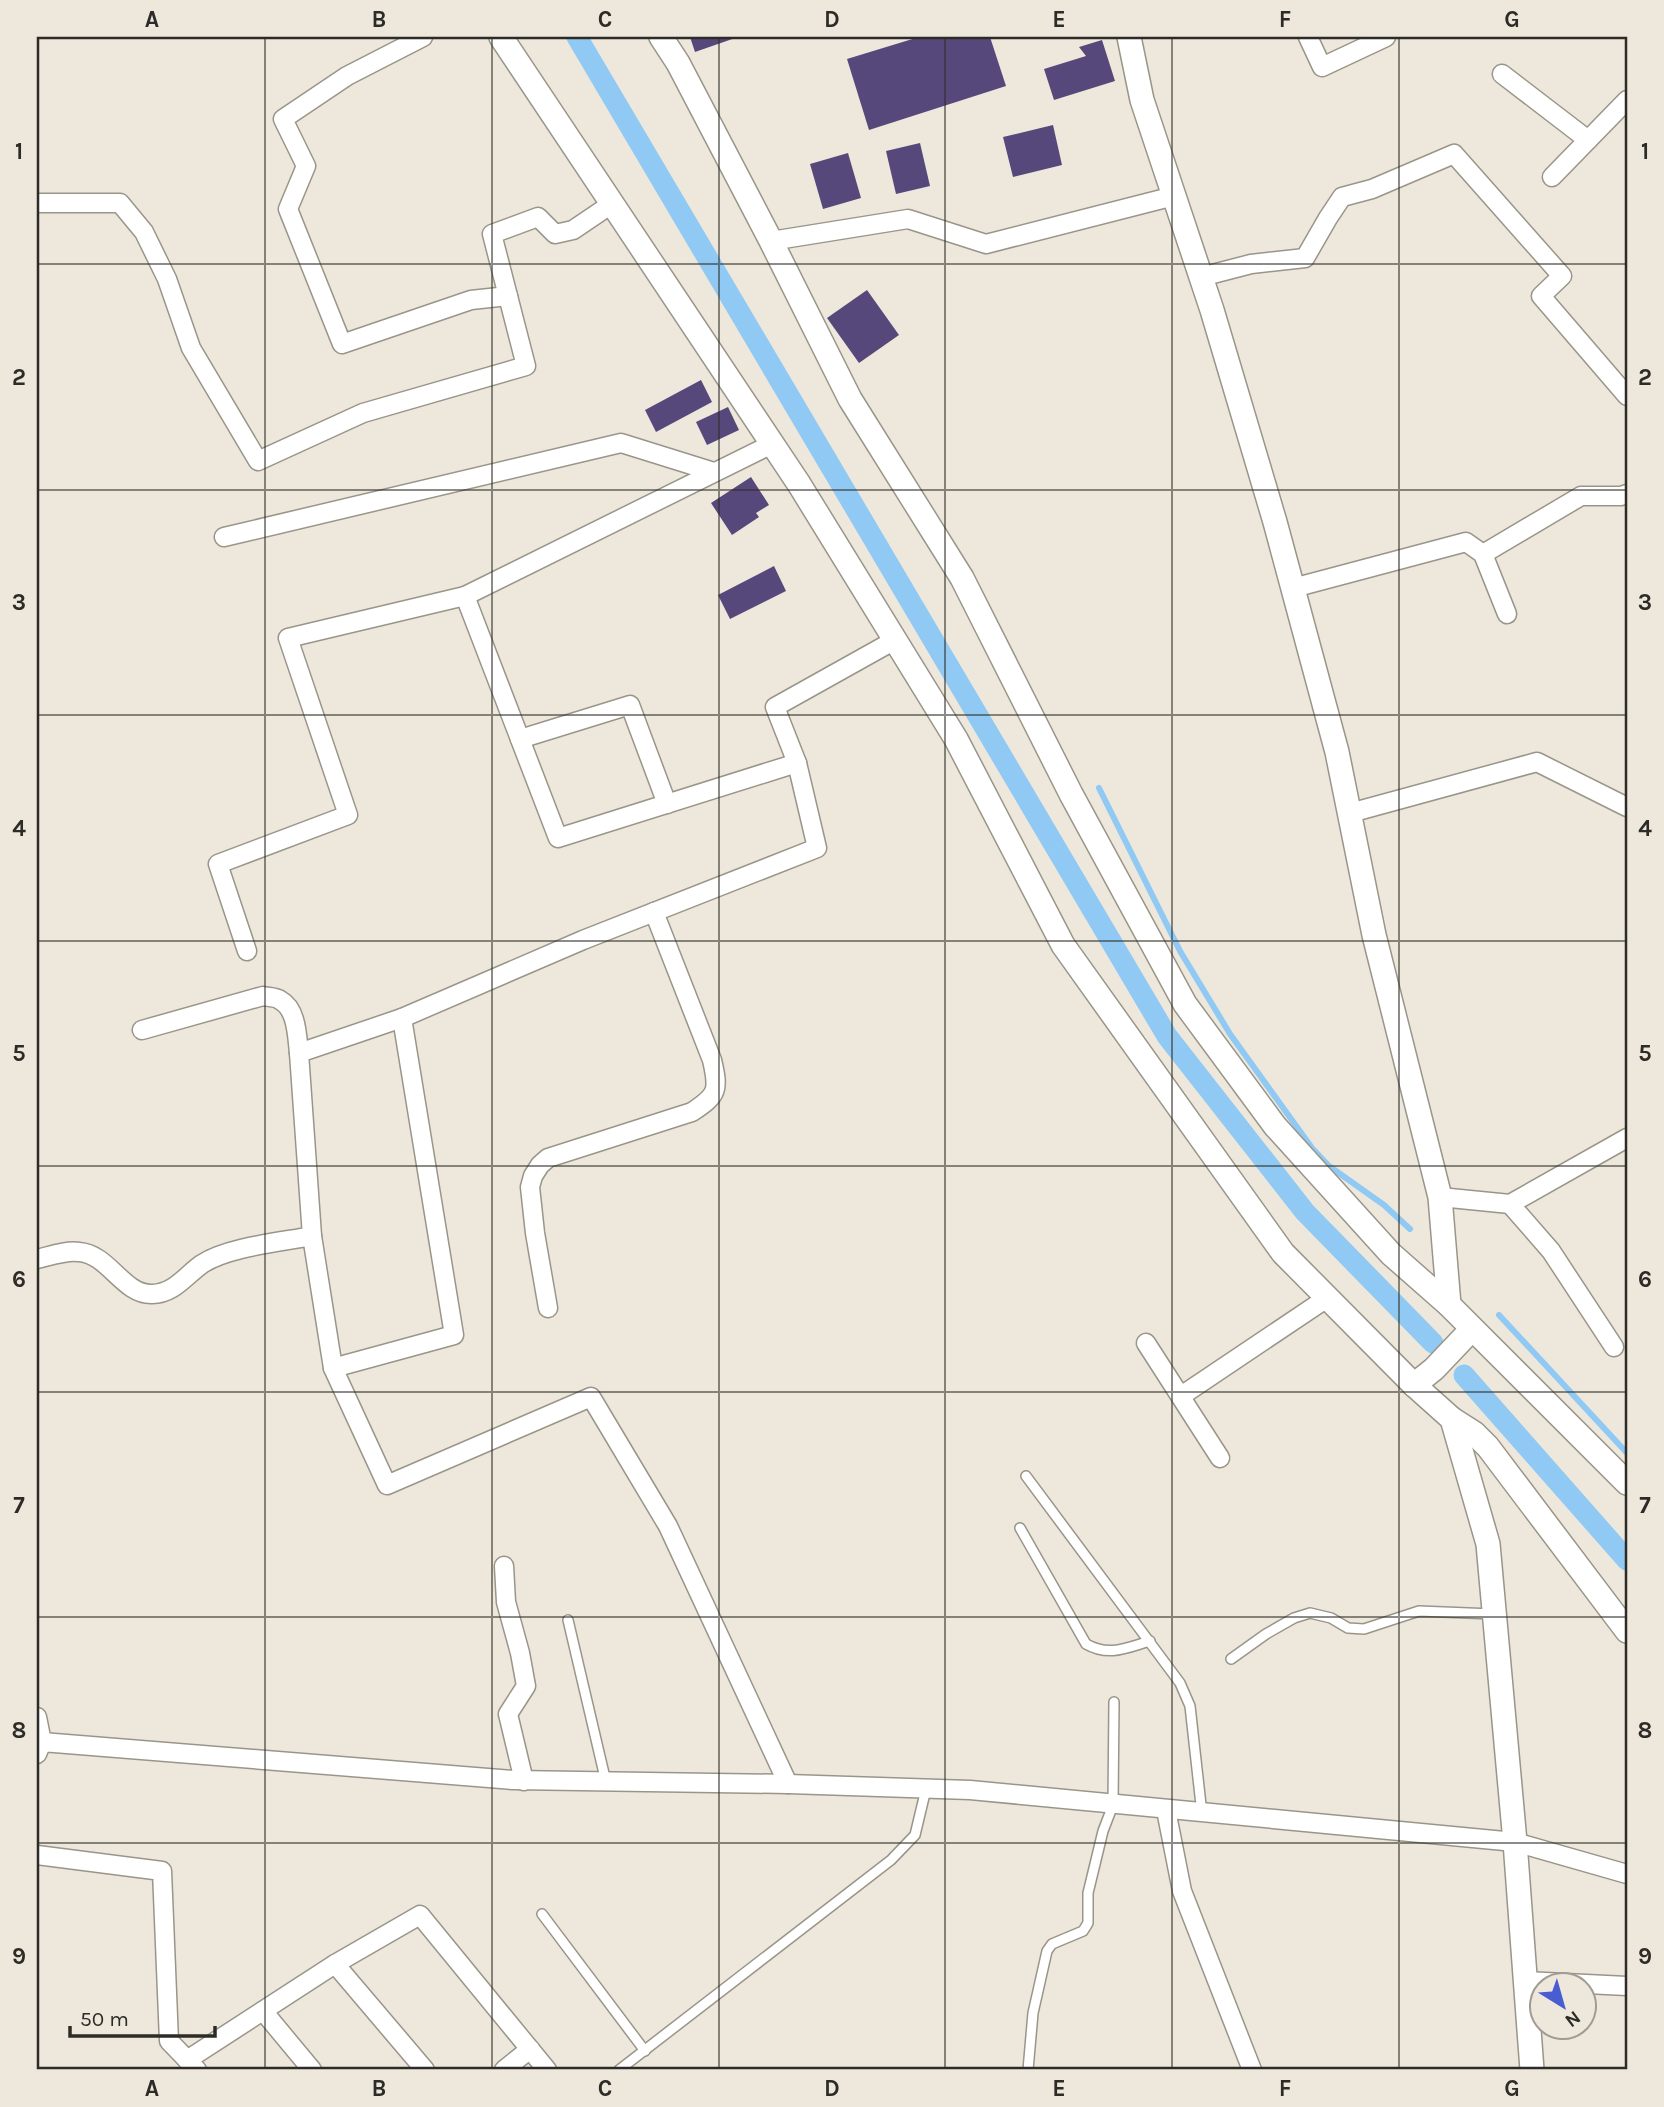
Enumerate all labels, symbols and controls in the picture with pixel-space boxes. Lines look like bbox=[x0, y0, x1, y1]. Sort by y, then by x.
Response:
text: A bbox=[145, 6, 159, 33]
text: B bbox=[372, 6, 386, 33]
text: C bbox=[598, 6, 612, 33]
text: D bbox=[824, 6, 840, 33]
text: E bbox=[1052, 6, 1066, 33]
text: F bbox=[1279, 6, 1291, 33]
text: G bbox=[1504, 6, 1520, 33]
text: 1 bbox=[15, 138, 23, 165]
text: 1 bbox=[1641, 138, 1649, 165]
text: 2 bbox=[12, 364, 26, 391]
text: 2 bbox=[1638, 364, 1652, 391]
text: 3 bbox=[12, 589, 26, 616]
text: 3 bbox=[1638, 589, 1652, 616]
text: 4 bbox=[12, 815, 26, 842]
text: 4 bbox=[1638, 815, 1652, 842]
text: 5 bbox=[12, 1040, 26, 1067]
text: 5 bbox=[1638, 1040, 1652, 1067]
text: 6 bbox=[12, 1266, 26, 1293]
text: 6 bbox=[1638, 1266, 1652, 1293]
text: 7 bbox=[13, 1492, 25, 1519]
text: 7 bbox=[1639, 1492, 1651, 1519]
text: 8 bbox=[12, 1717, 26, 1744]
text: 8 bbox=[1638, 1717, 1652, 1744]
text: 9 bbox=[12, 1943, 26, 1970]
text: 9 bbox=[1638, 1943, 1652, 1970]
north arrow bbox=[1528, 1970, 1598, 2040]
scale bar bbox=[70, 1995, 215, 2039]
text: N bbox=[1561, 2006, 1585, 2032]
text: 50 m bbox=[80, 2007, 129, 2031]
text: A bbox=[145, 2075, 159, 2102]
text: B bbox=[372, 2075, 386, 2102]
text: C bbox=[598, 2075, 612, 2102]
text: D bbox=[824, 2075, 840, 2102]
text: E bbox=[1052, 2075, 1066, 2102]
text: F bbox=[1279, 2075, 1291, 2102]
text: G bbox=[1504, 2075, 1520, 2102]

